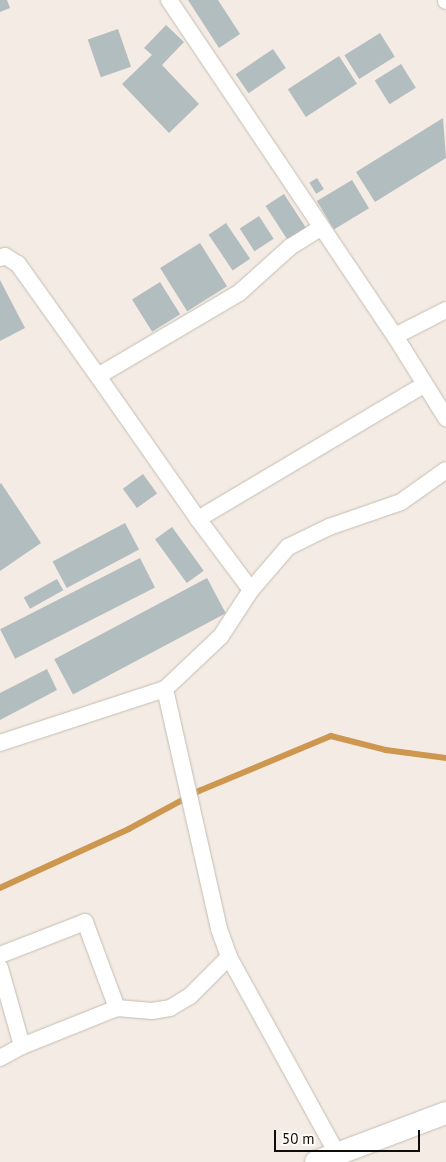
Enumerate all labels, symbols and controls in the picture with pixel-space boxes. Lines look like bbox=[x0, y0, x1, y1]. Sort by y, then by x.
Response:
scale bar bbox=[276, 1120, 422, 1152]
text: 50 m bbox=[282, 1129, 315, 1148]

